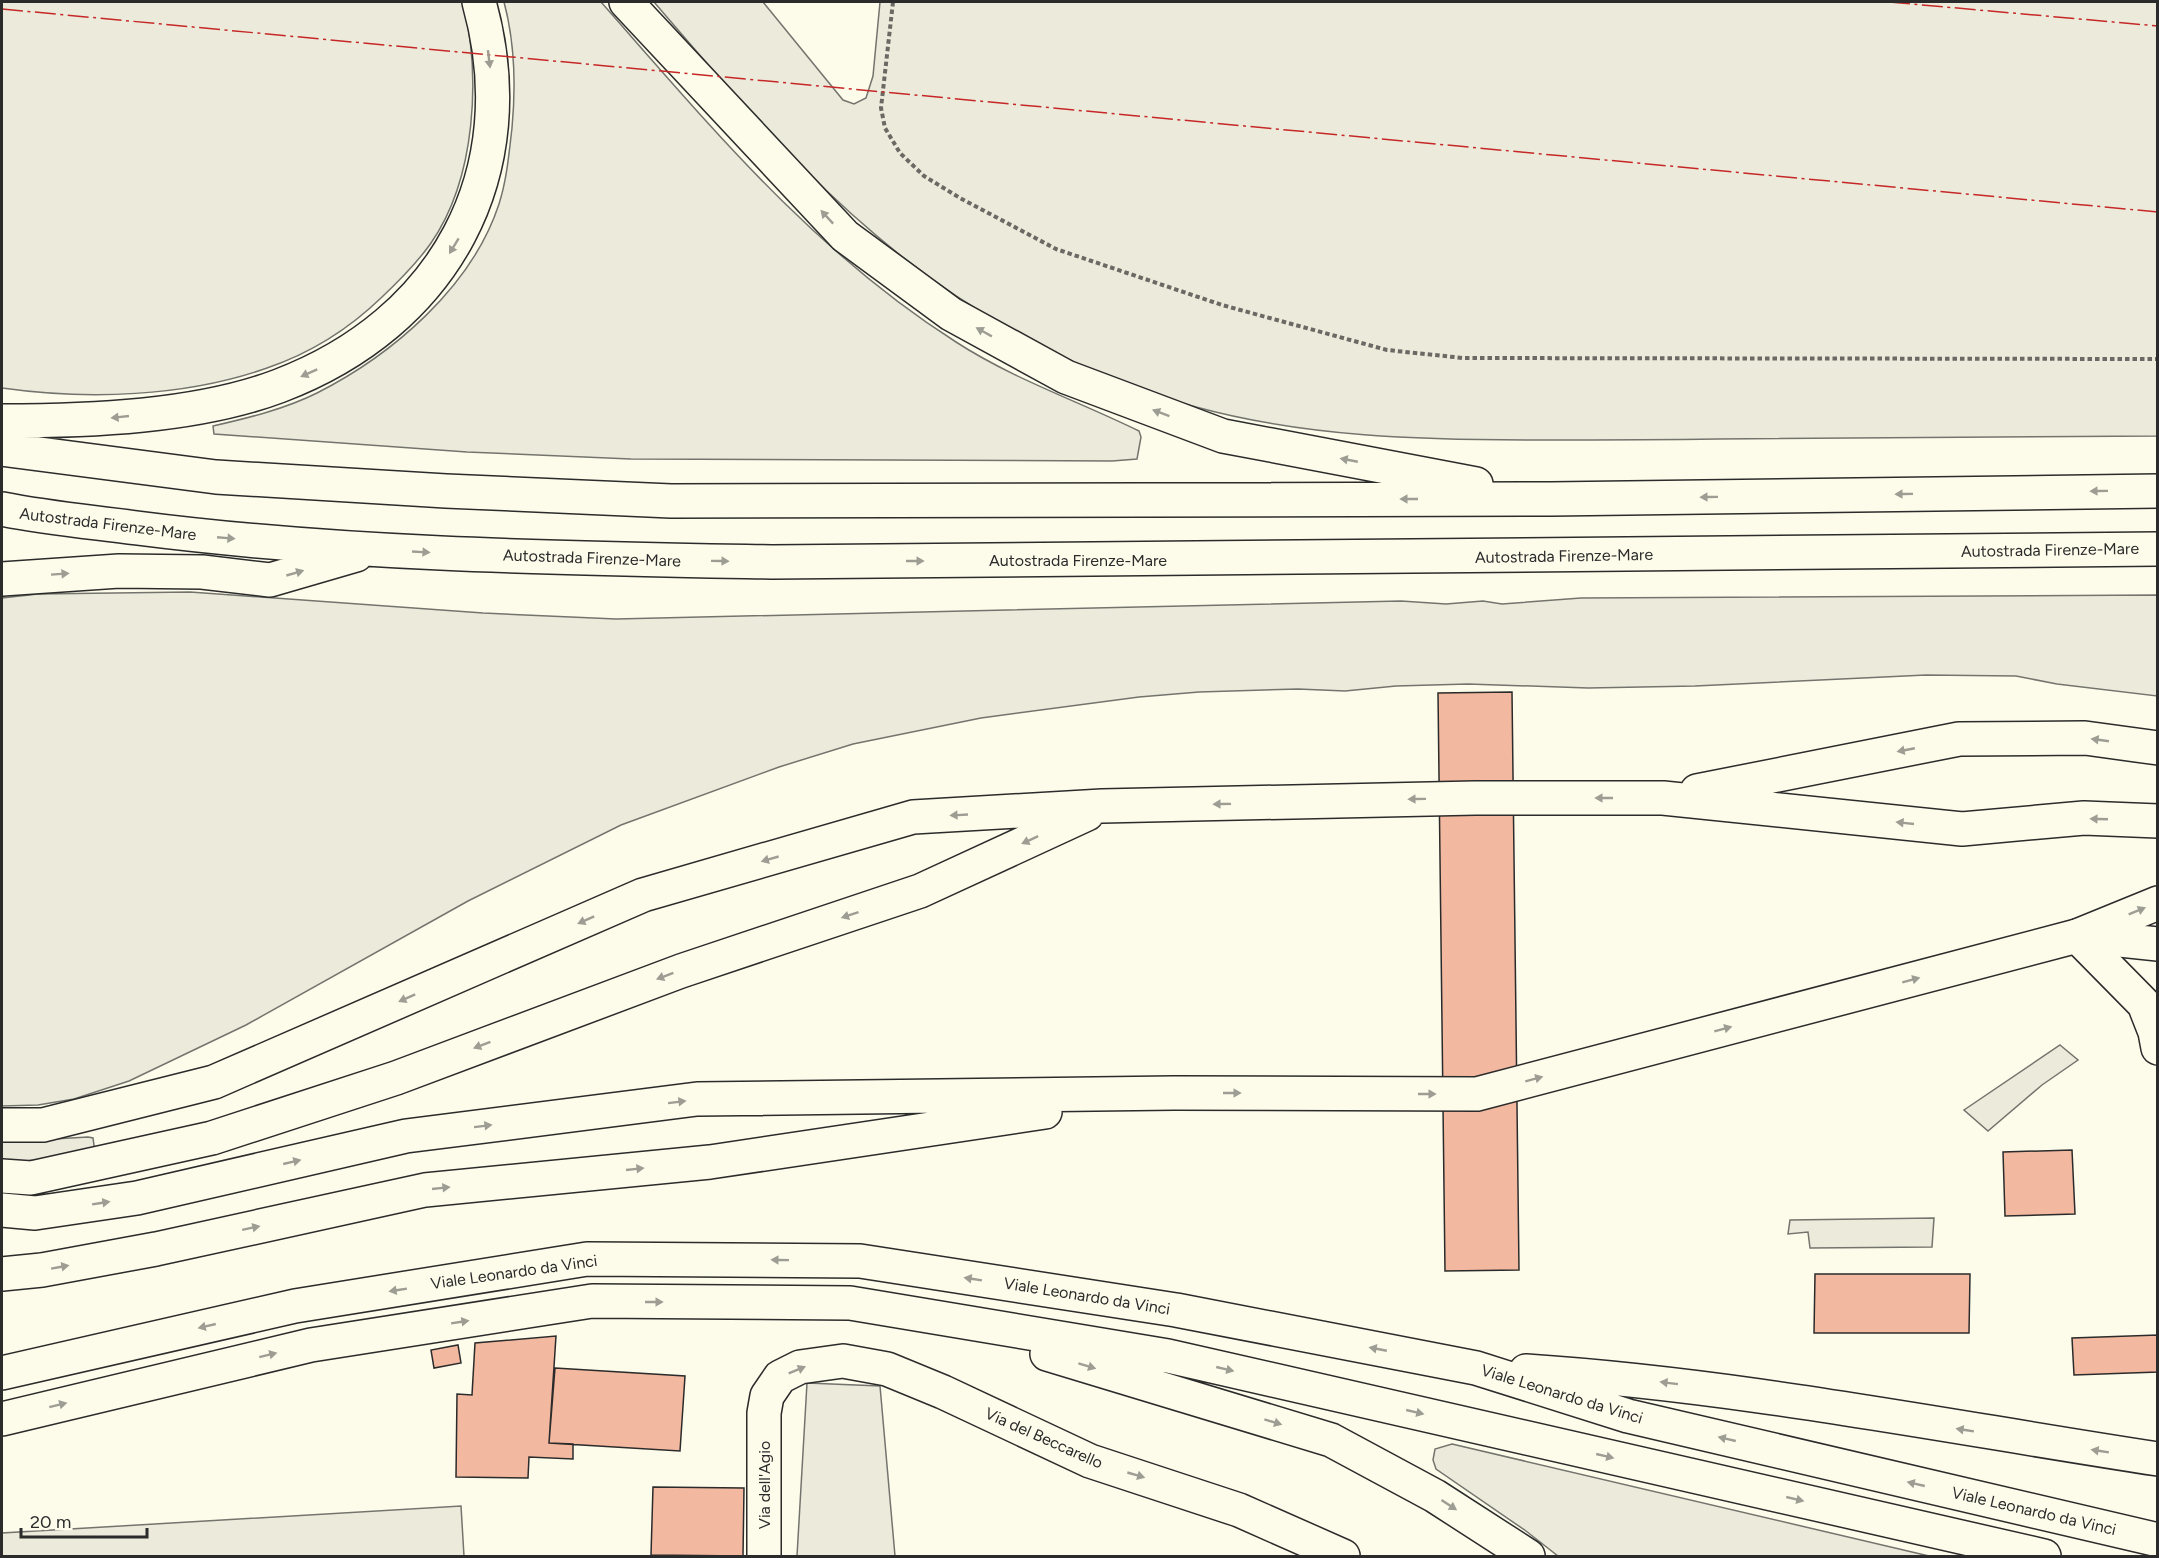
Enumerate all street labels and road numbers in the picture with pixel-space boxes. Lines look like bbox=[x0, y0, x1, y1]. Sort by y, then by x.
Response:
street label: Autostrada Firenze-Mare bbox=[18, 504, 198, 544]
street label: Autostrada Firenze-Mare bbox=[1961, 539, 2140, 561]
street label: Autostrada Firenze-Mare bbox=[503, 545, 682, 571]
street label: Autostrada Firenze-Mare bbox=[1475, 545, 1654, 567]
street label: Autostrada Firenze-Mare bbox=[989, 551, 1167, 570]
street label: Viale Leonardo da Vinci bbox=[429, 1251, 599, 1293]
street label: Viale Leonardo da Vinci bbox=[1002, 1273, 1172, 1319]
street label: Viale Leonardo da Vinci bbox=[1479, 1360, 1645, 1428]
street label: Via del Beccarello bbox=[982, 1404, 1106, 1472]
street label: Via dell'Agio bbox=[755, 1441, 774, 1529]
street label: Viale Leonardo da Vinci bbox=[1950, 1483, 2118, 1539]

